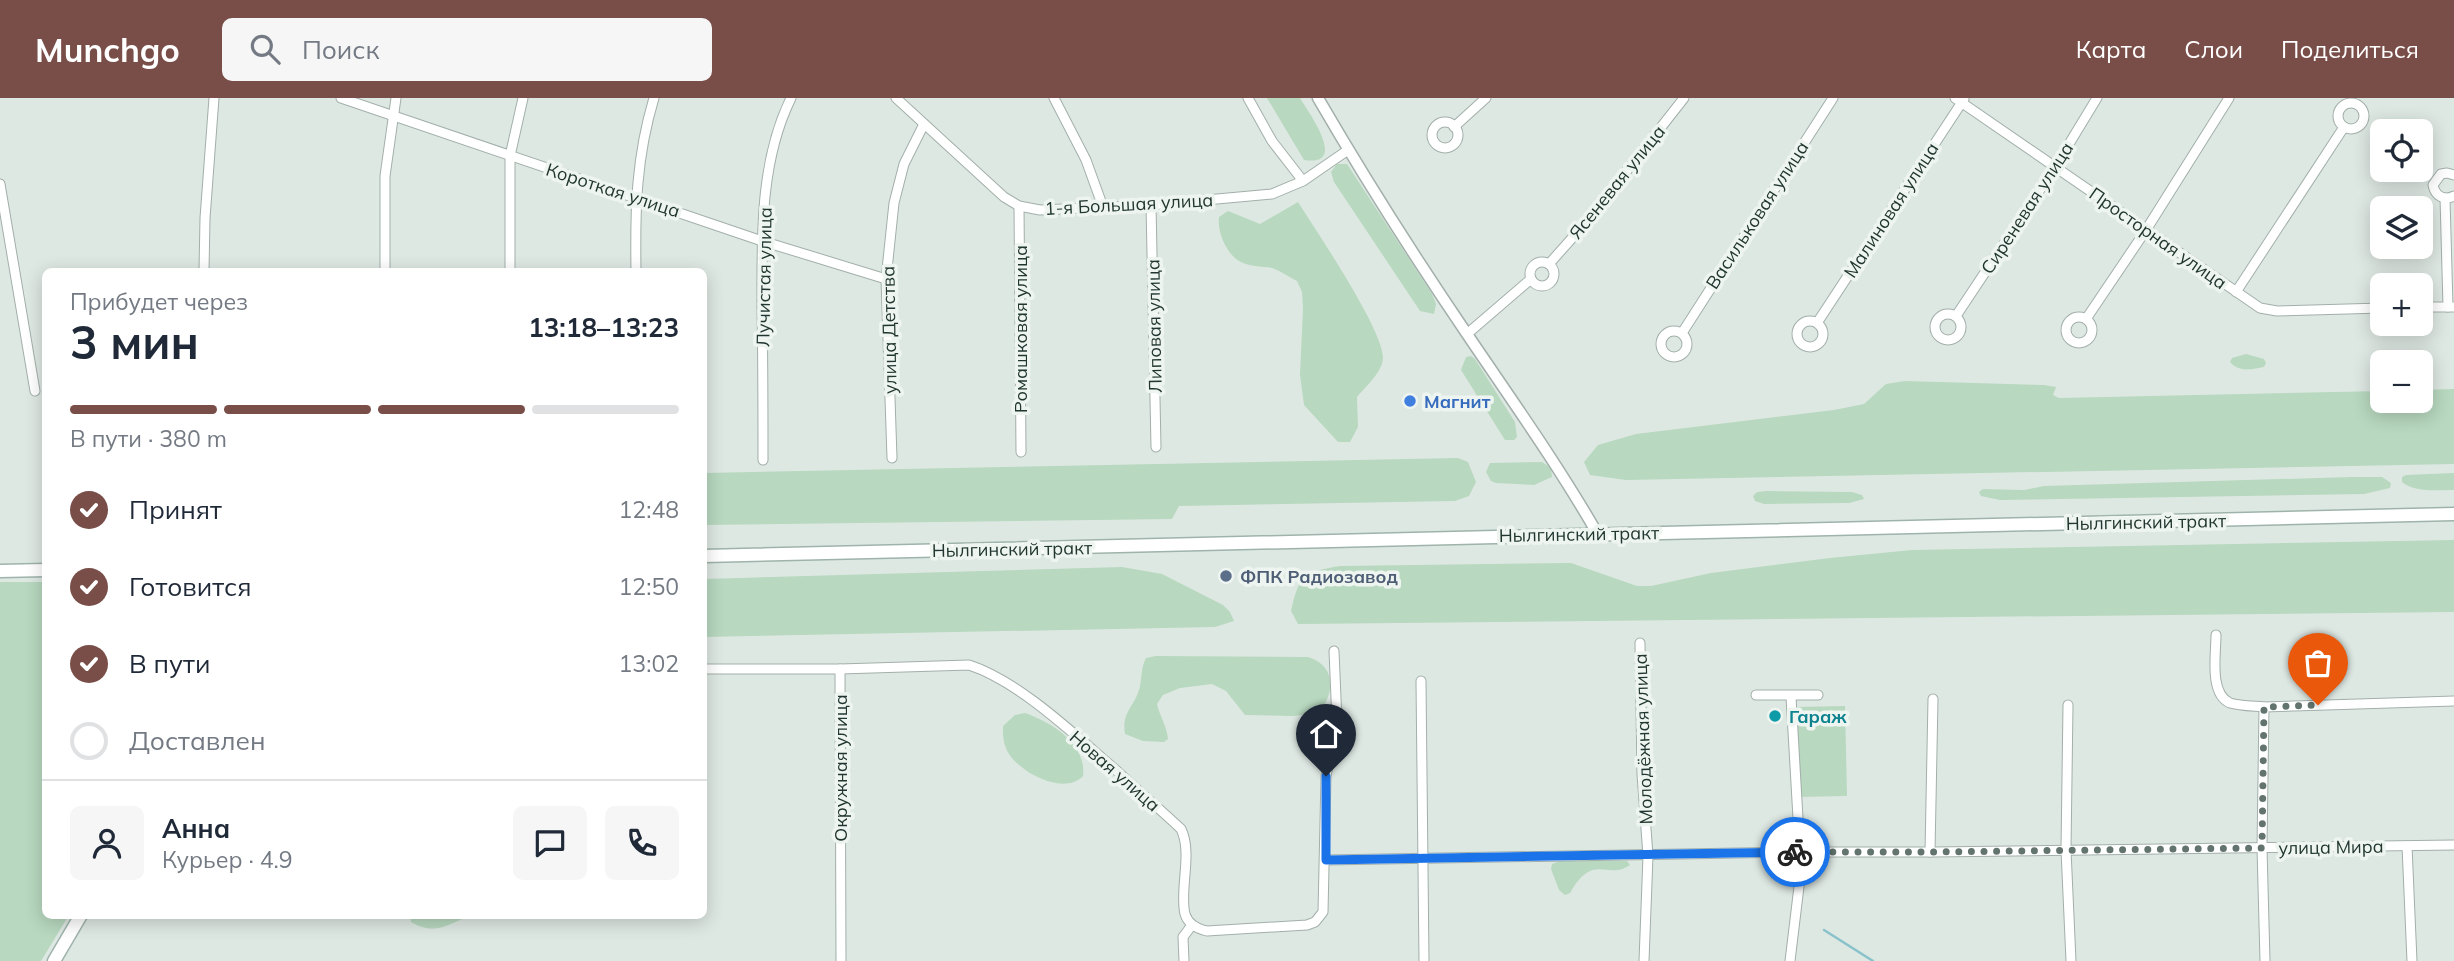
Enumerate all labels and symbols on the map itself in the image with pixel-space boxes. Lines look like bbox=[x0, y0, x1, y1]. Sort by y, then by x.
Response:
street label: Ясеневая улица bbox=[1564, 120, 1670, 244]
street label: Васильковая улица bbox=[1701, 137, 1813, 293]
street label: Малиновая улица bbox=[1839, 138, 1943, 282]
street label: Сиреневая улица bbox=[1976, 138, 2078, 278]
street label: Короткая улица bbox=[543, 158, 683, 222]
street label: Просторная улица bbox=[2085, 182, 2231, 294]
street label: 1-я Большая улица bbox=[1044, 188, 1214, 220]
street label: Лучистая улица bbox=[751, 207, 777, 347]
street label: Ромашковая улица bbox=[1009, 245, 1032, 413]
street label: Липовая улица bbox=[1141, 259, 1167, 393]
street label: улица Детства bbox=[876, 266, 902, 394]
place label: Магнит bbox=[1424, 390, 1491, 413]
marker: Магнит bbox=[1402, 393, 1418, 409]
street label: Нылгинский тракт bbox=[2066, 509, 2227, 535]
street label: Нылгинский тракт bbox=[1499, 521, 1660, 547]
street label: Нылгинский тракт bbox=[932, 536, 1093, 562]
place label: ФПК Радиозавод bbox=[1240, 565, 1398, 588]
marker: ФПК Радиозавод bbox=[1218, 568, 1234, 584]
pin bbox=[2288, 633, 2348, 705]
street label: Молодёжная улица bbox=[1629, 653, 1657, 825]
street label: Окружная улица bbox=[829, 694, 852, 842]
pin bbox=[1296, 704, 1356, 776]
place label: Гараж bbox=[1789, 705, 1847, 728]
marker: Гараж bbox=[1767, 708, 1783, 724]
street label: Новая улица bbox=[1065, 725, 1165, 817]
courier bbox=[1760, 817, 1830, 887]
street label: улица Мира bbox=[2278, 835, 2384, 859]

